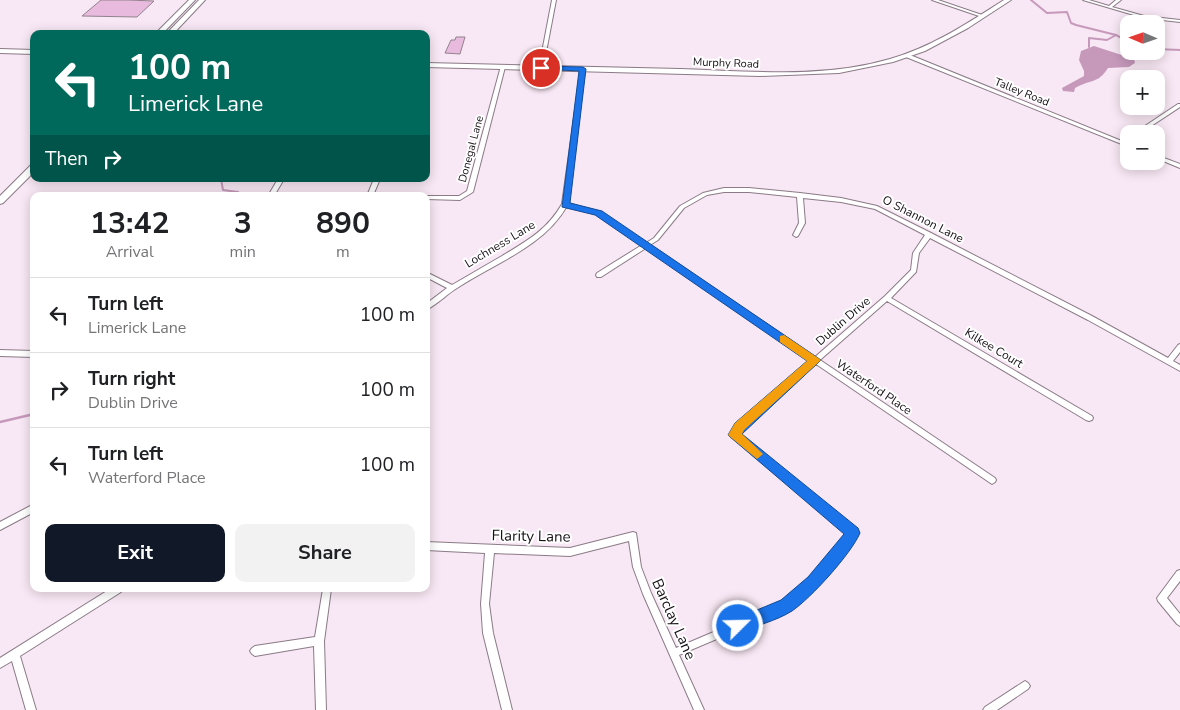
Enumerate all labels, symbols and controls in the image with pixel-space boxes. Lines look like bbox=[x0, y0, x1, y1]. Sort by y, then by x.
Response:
north arrow bbox=[1120, 15, 1165, 60]
map controls bbox=[1120, 15, 1165, 170]
text: 100 m bbox=[128, 44, 231, 91]
pin bbox=[520, 47, 562, 89]
icon: left bbox=[45, 50, 110, 115]
icon: arrive bbox=[527, 54, 555, 82]
street label: Murphy Road bbox=[693, 54, 759, 72]
button: + bbox=[1120, 70, 1165, 115]
street label: Talley Road bbox=[992, 74, 1052, 110]
text: Limerick Lane bbox=[128, 89, 263, 119]
street label: Donegal Lane bbox=[455, 114, 487, 184]
button: − bbox=[1120, 125, 1165, 170]
icon: right bbox=[98, 145, 126, 173]
text: Then bbox=[45, 146, 88, 172]
street label: O Shannon Lane bbox=[880, 192, 966, 246]
text: 13:42 bbox=[90, 203, 169, 244]
text: 3 bbox=[234, 203, 252, 244]
text: 890 bbox=[316, 203, 370, 244]
street label: Lochness Lane bbox=[462, 217, 538, 271]
text: Arrival bbox=[106, 241, 154, 263]
text: min bbox=[229, 241, 256, 263]
text: m bbox=[336, 241, 350, 263]
text: Turn left bbox=[88, 291, 163, 317]
street label: Dublin Drive bbox=[812, 293, 874, 349]
icon: left bbox=[45, 301, 73, 329]
text: 100 m bbox=[360, 302, 415, 328]
text: Limerick Lane bbox=[88, 317, 186, 339]
street label: Kilkee Court bbox=[962, 324, 1027, 372]
street label: Waterford Place bbox=[833, 356, 915, 418]
text: Turn right bbox=[88, 366, 175, 392]
icon: right bbox=[45, 376, 73, 404]
text: 100 m bbox=[360, 377, 415, 403]
text: Dublin Drive bbox=[88, 392, 178, 414]
text: Turn left bbox=[88, 441, 163, 467]
icon: left bbox=[45, 451, 73, 479]
text: 100 m bbox=[360, 452, 415, 478]
text: Waterford Place bbox=[88, 467, 206, 489]
button: Exit bbox=[45, 524, 225, 582]
button: Share bbox=[235, 524, 415, 582]
street label: Flarity Lane bbox=[491, 525, 571, 547]
street label: Barclay Lane bbox=[647, 575, 701, 663]
position arrow bbox=[711, 599, 763, 651]

